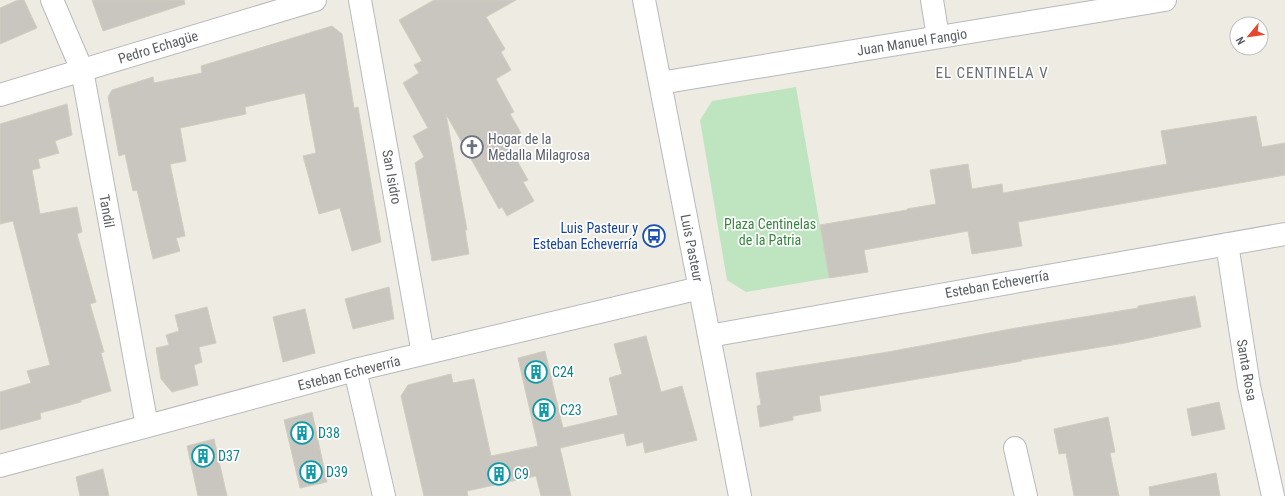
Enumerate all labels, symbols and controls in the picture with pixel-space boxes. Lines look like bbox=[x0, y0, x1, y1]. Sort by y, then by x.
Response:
north arrow bbox=[1229, 16, 1269, 56]
street label: Juan Manuel Fangio bbox=[856, 25, 968, 59]
street label: Pedro Echagüe bbox=[116, 27, 200, 67]
text: N bbox=[1233, 34, 1248, 47]
district label: EL CENTINELA V bbox=[935, 64, 1049, 82]
place label: Hogar de la Medalla Milagrosa bbox=[488, 131, 590, 163]
church icon: Hogar de la Medalla Milagrosa bbox=[459, 134, 485, 160]
street label: San Isidro bbox=[379, 148, 405, 206]
street label: Tandil bbox=[96, 193, 118, 229]
street label: Luis Pasteur bbox=[678, 213, 706, 283]
park label: Plaza Centinelas de la Patria bbox=[724, 216, 816, 248]
place label: Luis Pasteur y Esteban Echeverría bbox=[533, 220, 638, 252]
bus stop icon: Luis Pasteur y Esteban Echeverría bbox=[641, 223, 667, 249]
street label: Esteban Echeverría bbox=[944, 267, 1050, 301]
street label: Santa Rosa bbox=[1234, 338, 1260, 402]
street label: Esteban Echeverría bbox=[296, 353, 402, 393]
building icon: C24 bbox=[523, 359, 549, 385]
place label: C24 bbox=[552, 364, 574, 380]
building icon: C23 bbox=[531, 397, 557, 423]
place label: C23 bbox=[560, 402, 582, 418]
building icon: D38 bbox=[289, 420, 315, 446]
place label: D38 bbox=[318, 425, 340, 441]
building icon: D37 bbox=[190, 443, 216, 469]
place label: D37 bbox=[218, 448, 240, 464]
building icon: D39 bbox=[298, 459, 324, 485]
building icon: C9 bbox=[486, 461, 512, 487]
place label: D39 bbox=[326, 464, 348, 480]
place label: C9 bbox=[514, 466, 529, 482]

